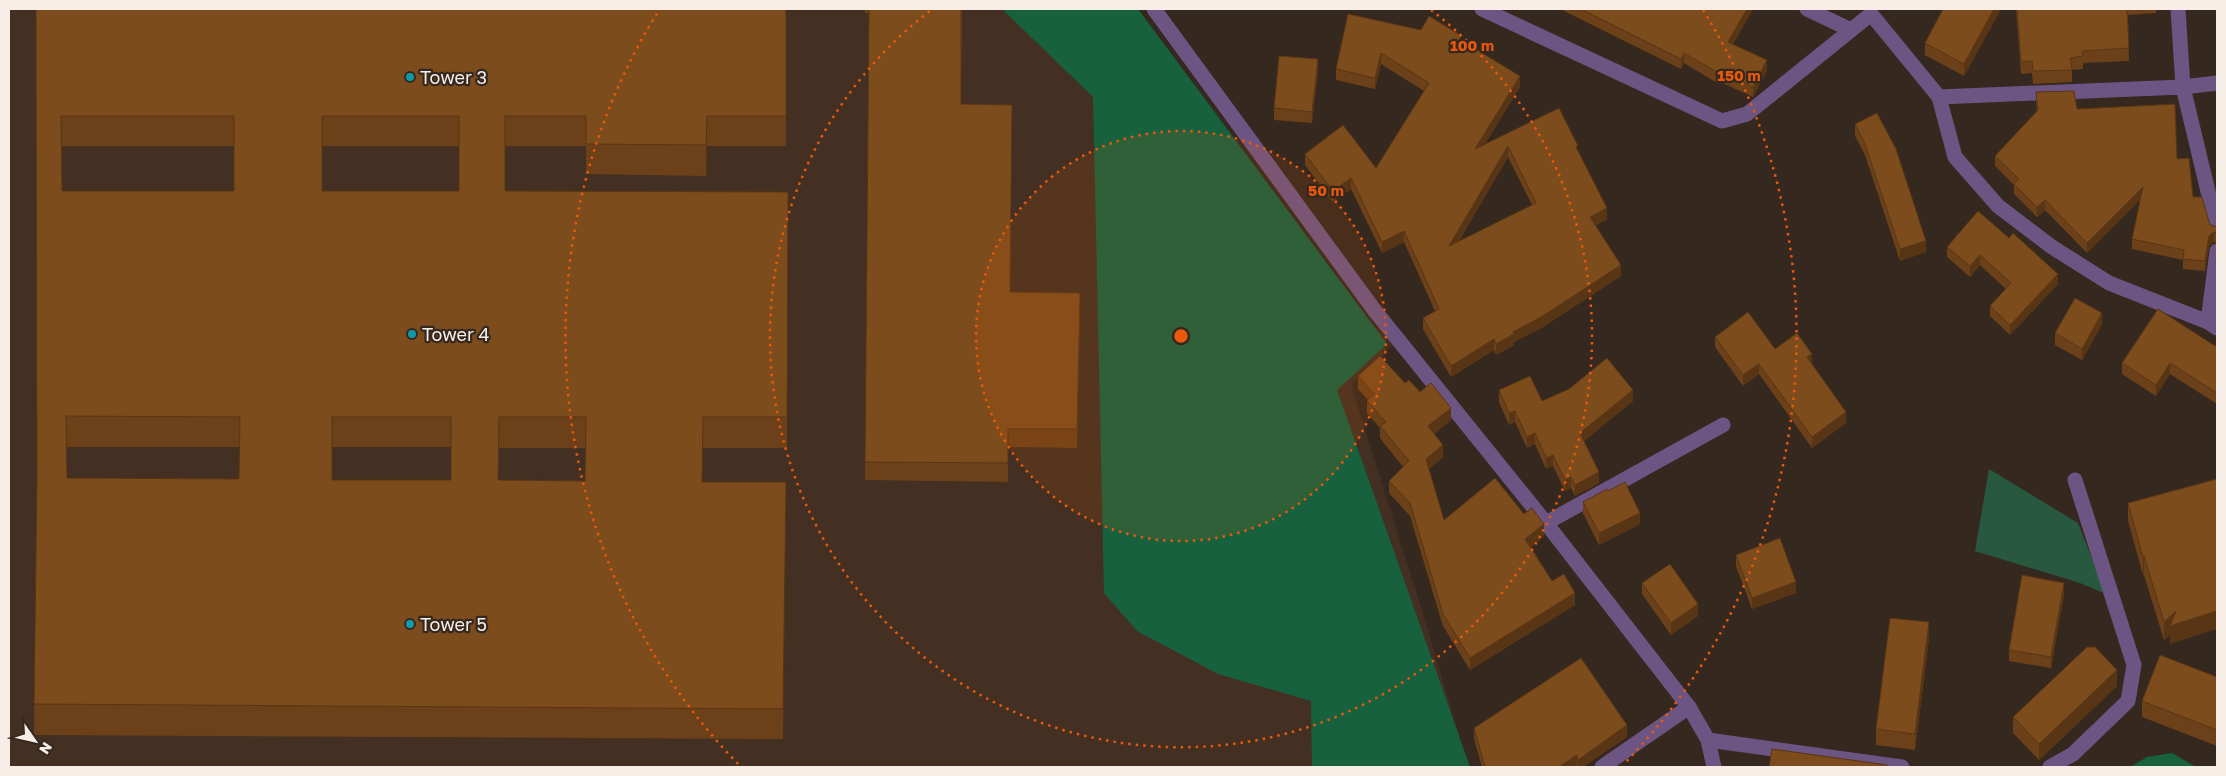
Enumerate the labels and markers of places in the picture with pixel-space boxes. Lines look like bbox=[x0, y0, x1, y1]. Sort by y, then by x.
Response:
place label: Tower 3 bbox=[420, 66, 487, 88]
marker: Tower 3 bbox=[404, 71, 416, 83]
place label: Tower 4 bbox=[422, 323, 490, 345]
centre of rings bbox=[1172, 327, 1190, 345]
marker: Tower 4 bbox=[406, 328, 418, 340]
place label: Tower 5 bbox=[420, 613, 487, 635]
marker: Tower 5 bbox=[404, 618, 416, 630]

